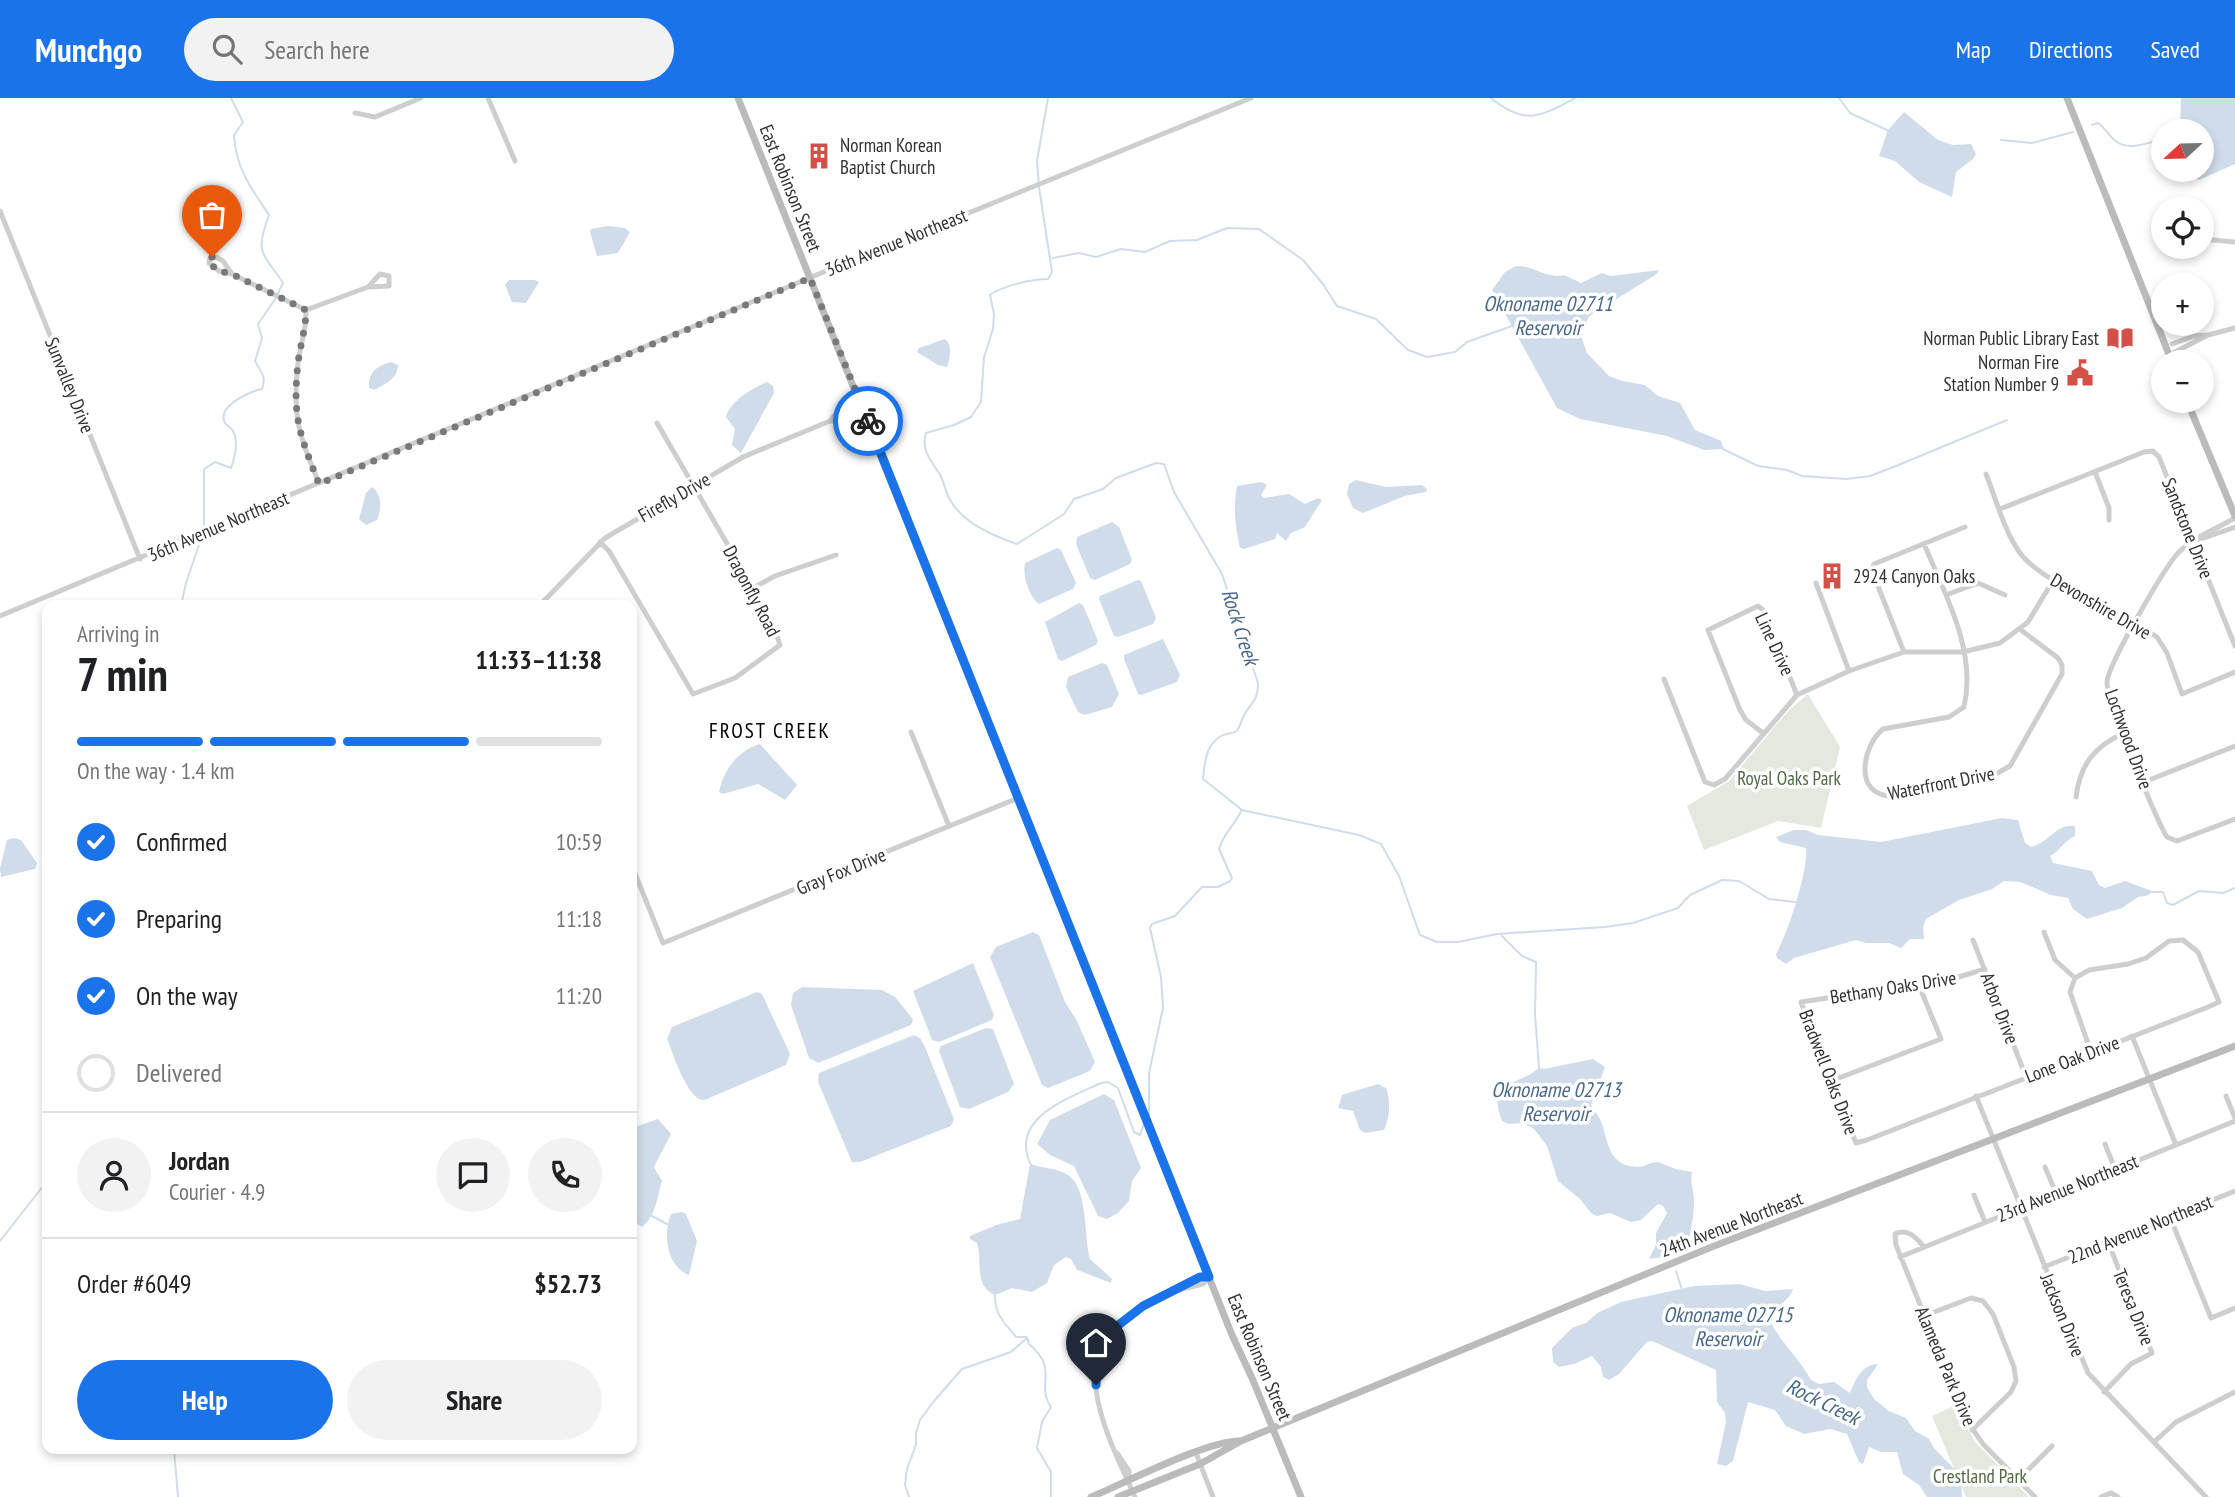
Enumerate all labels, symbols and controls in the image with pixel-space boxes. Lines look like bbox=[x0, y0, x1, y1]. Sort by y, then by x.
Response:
search box bbox=[184, 18, 674, 81]
text: Munchgo bbox=[35, 28, 142, 71]
icon: search bbox=[208, 30, 246, 68]
text: Search here bbox=[264, 33, 370, 66]
text: Map bbox=[1956, 34, 1991, 65]
text: Directions bbox=[2029, 34, 2113, 65]
text: Saved bbox=[2151, 34, 2200, 65]
north arrow bbox=[2151, 119, 2214, 182]
map controls bbox=[2151, 119, 2214, 413]
street label: East Robinson Street bbox=[755, 121, 828, 256]
place label: Norman Korean Baptist Church bbox=[840, 133, 942, 179]
building icon: Norman Korean Baptist Church bbox=[804, 141, 834, 171]
pin bbox=[182, 185, 242, 257]
icon: bag bbox=[193, 196, 231, 234]
button: locate bbox=[2151, 196, 2214, 259]
street label: 36th Avenue Northeast bbox=[821, 202, 971, 281]
button: + bbox=[2151, 273, 2214, 336]
water label: Oknoname 02711 Reservoir bbox=[1483, 290, 1613, 341]
library icon: Norman Public Library East bbox=[2105, 323, 2135, 353]
place label: Norman Public Library East bbox=[1923, 326, 2100, 350]
street label: Sunvalley Drive bbox=[40, 334, 100, 437]
place label: Norman Fire Station Number 9 bbox=[1943, 350, 2059, 396]
button: − bbox=[2151, 350, 2214, 413]
public building icon: Norman Fire Station Number 9 bbox=[2065, 358, 2095, 388]
courier bbox=[833, 386, 903, 456]
icon: bike bbox=[849, 402, 887, 440]
street label: Firefly Drive bbox=[634, 467, 714, 527]
street label: Sandstone Drive bbox=[2157, 474, 2219, 582]
street label: 36th Avenue Northeast bbox=[144, 485, 293, 567]
street label: Dragonfly Road bbox=[718, 541, 786, 641]
building icon: 2924 Canyon Oaks bbox=[1817, 561, 1847, 591]
place label: 2924 Canyon Oaks bbox=[1853, 564, 1975, 588]
street label: Devonshire Drive bbox=[2047, 568, 2156, 644]
water label: Rock Creek bbox=[1216, 585, 1266, 671]
street label: Line Drive bbox=[1750, 609, 1800, 679]
text: Arriving in bbox=[77, 619, 159, 648]
text: 11:33–11:38 bbox=[475, 643, 602, 676]
text: 7 min bbox=[77, 644, 168, 704]
street label: Lochwood Drive bbox=[2100, 686, 2158, 792]
district label: FROST CREEK bbox=[709, 717, 831, 744]
text: On the way · 1.4 km bbox=[77, 756, 234, 785]
street label: Waterfront Drive bbox=[1886, 761, 1997, 805]
park label: Royal Oaks Park bbox=[1737, 766, 1841, 790]
icon: check bbox=[77, 823, 115, 861]
text: Confirmed bbox=[136, 825, 227, 858]
text: 10:59 bbox=[556, 827, 602, 856]
street label: Gray Fox Drive bbox=[793, 842, 889, 900]
icon: check bbox=[77, 900, 115, 938]
text: Preparing bbox=[136, 902, 222, 935]
text: 11:18 bbox=[556, 904, 602, 933]
street label: Bethany Oaks Drive bbox=[1828, 965, 1958, 1009]
street label: Arbor Drive bbox=[1975, 969, 2025, 1047]
icon: check bbox=[77, 977, 115, 1015]
text: On the way bbox=[136, 979, 238, 1012]
text: 11:20 bbox=[556, 981, 602, 1010]
street label: Bradwell Oaks Drive bbox=[1794, 1006, 1864, 1138]
street label: Lone Oak Drive bbox=[2021, 1030, 2123, 1088]
text: Delivered bbox=[136, 1056, 222, 1089]
water label: Oknoname 02713 Reservoir bbox=[1491, 1076, 1623, 1127]
button: person bbox=[77, 1138, 151, 1212]
button: chat bbox=[436, 1138, 510, 1212]
button: phone bbox=[528, 1138, 602, 1212]
text: Jordan bbox=[169, 1144, 230, 1177]
street label: 23rd Avenue Northeast bbox=[1993, 1148, 2142, 1227]
text: Courier · 4.9 bbox=[169, 1177, 265, 1206]
street label: 24th Avenue Northeast bbox=[1656, 1185, 1807, 1262]
street label: 22nd Avenue Northeast bbox=[2064, 1189, 2217, 1269]
street label: Teresa Drive bbox=[2108, 1265, 2160, 1349]
text: Order #6049 bbox=[77, 1267, 192, 1300]
text: $52.73 bbox=[534, 1267, 602, 1300]
street label: Jackson Drive bbox=[2035, 1269, 2091, 1360]
street label: East Robinson Street bbox=[1223, 1290, 1298, 1425]
water label: Oknoname 02715 Reservoir bbox=[1663, 1301, 1795, 1352]
street label: Alameda Park Drive bbox=[1910, 1303, 1982, 1429]
pin bbox=[1066, 1313, 1126, 1385]
icon: home bbox=[1077, 1324, 1115, 1362]
button: Help bbox=[77, 1360, 333, 1440]
button: Share bbox=[347, 1360, 602, 1440]
water label: Rock Creek bbox=[1782, 1372, 1867, 1432]
park label: Crestland Park bbox=[1933, 1464, 2028, 1488]

